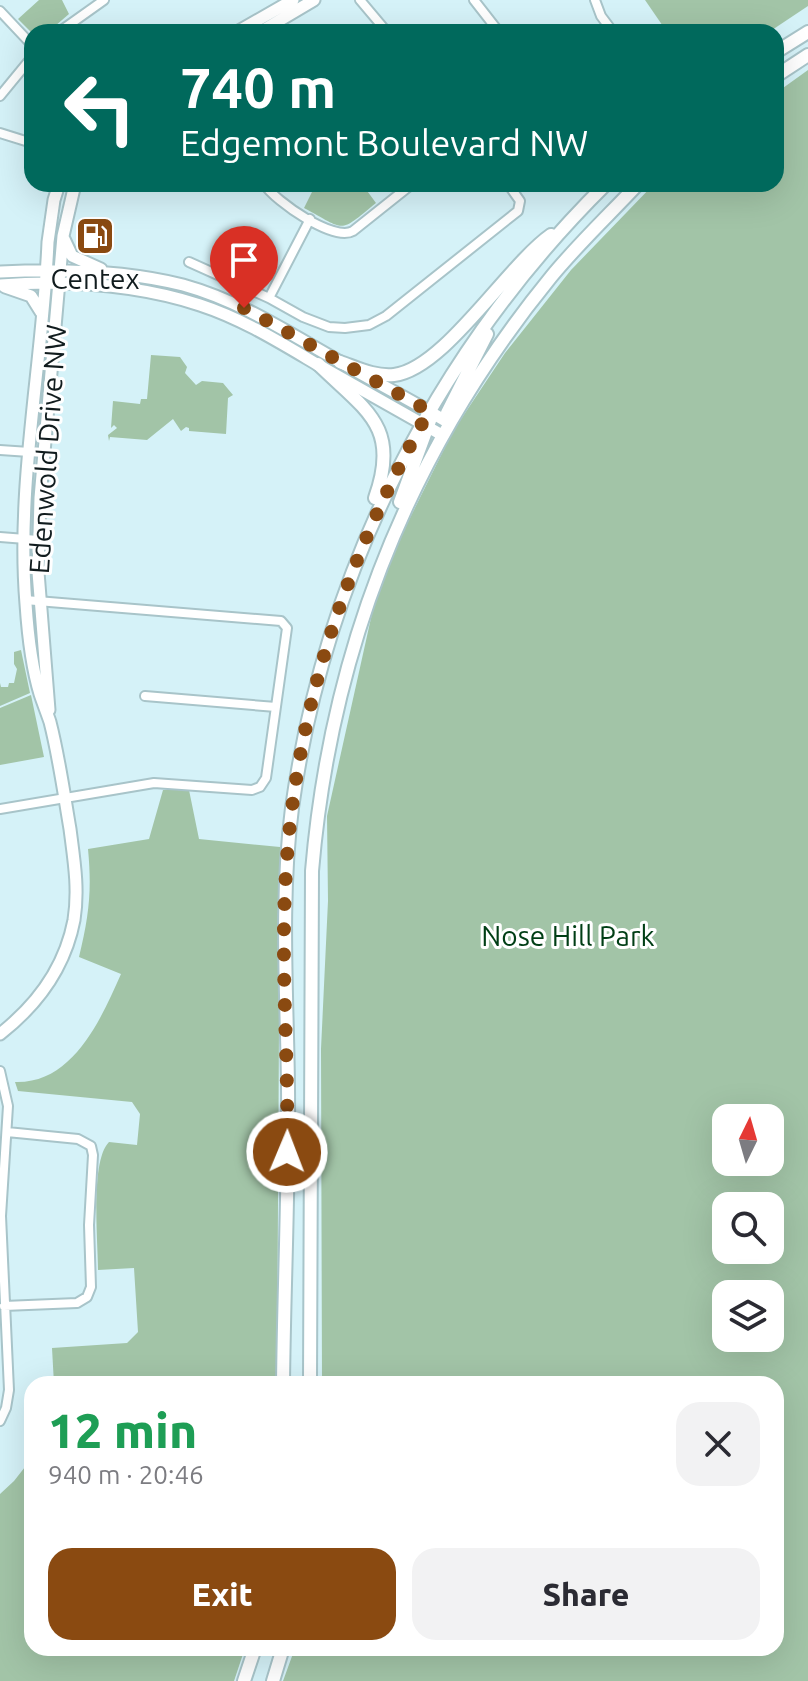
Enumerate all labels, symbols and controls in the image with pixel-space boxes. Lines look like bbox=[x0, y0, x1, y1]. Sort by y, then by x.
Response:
icon: left bbox=[48, 56, 152, 160]
text: 740 m bbox=[180, 56, 336, 119]
text: Edgemont Boulevard NW bbox=[180, 122, 588, 163]
fuel station icon: Centex bbox=[74, 215, 116, 257]
pin bbox=[210, 226, 278, 308]
icon: arrive bbox=[222, 238, 266, 282]
place label: Centex bbox=[50, 263, 140, 294]
street label: Edenwold Drive NW bbox=[23, 323, 71, 575]
park label: Nose Hill Park bbox=[481, 920, 655, 951]
north arrow bbox=[712, 1104, 784, 1176]
map controls bbox=[712, 1104, 784, 1352]
position arrow bbox=[245, 1110, 329, 1194]
button: search bbox=[712, 1192, 784, 1264]
button: layers bbox=[712, 1280, 784, 1352]
button: close bbox=[676, 1402, 760, 1486]
text: 12 min bbox=[48, 1403, 197, 1457]
text: 940 m · 20:46 bbox=[48, 1460, 204, 1489]
button: Exit bbox=[48, 1548, 396, 1640]
button: Share bbox=[412, 1548, 760, 1640]

